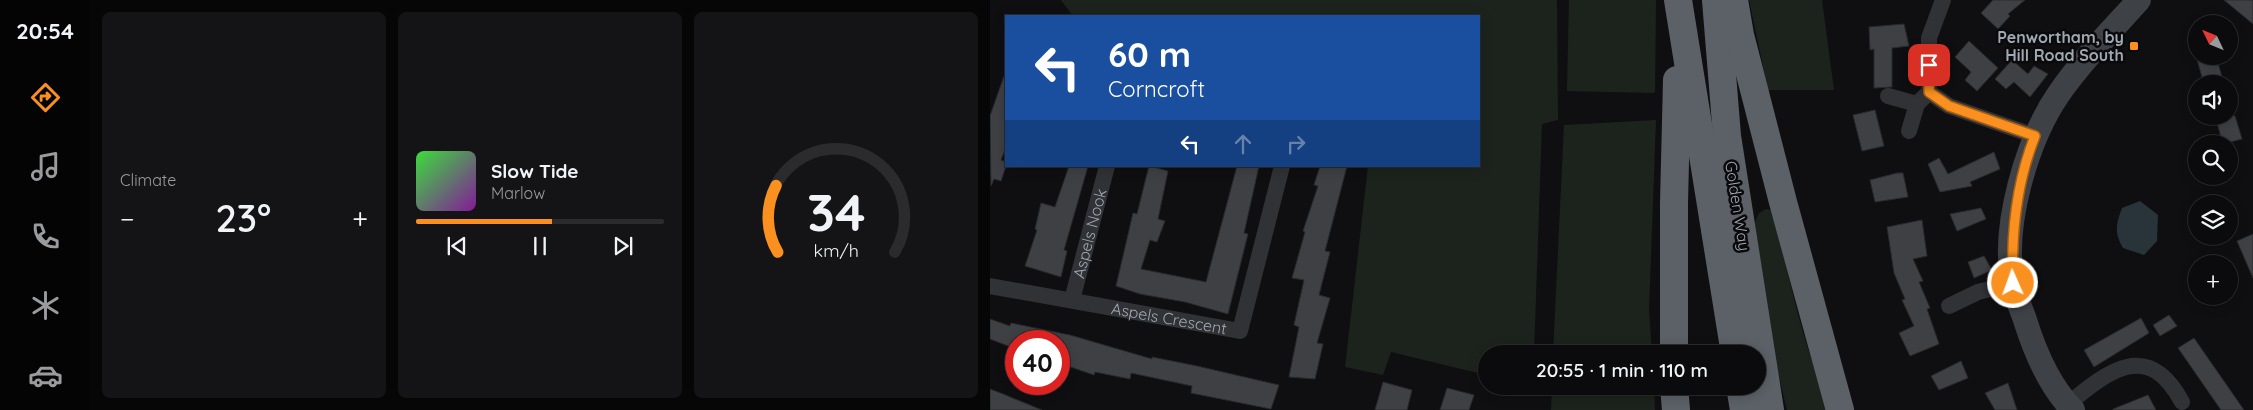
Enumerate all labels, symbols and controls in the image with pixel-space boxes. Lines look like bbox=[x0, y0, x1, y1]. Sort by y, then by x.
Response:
north arrow bbox=[2188, 15, 2238, 65]
map controls bbox=[2188, 15, 2238, 305]
text: 20:54 bbox=[16, 17, 74, 45]
place label: Penwortham, by Hill Road South bbox=[1997, 27, 2124, 65]
text: 60 m bbox=[1108, 32, 1191, 76]
icon: left bbox=[1025, 35, 1090, 100]
marker: Penwortham, by Hill Road South bbox=[2128, 40, 2140, 52]
pin bbox=[1908, 44, 1950, 86]
icon: arrive bbox=[1915, 51, 1943, 79]
text: Corncroft bbox=[1108, 75, 1205, 103]
button: sound bbox=[2188, 75, 2238, 125]
icon: directions bbox=[28, 80, 63, 115]
icon: left bbox=[1176, 130, 1204, 158]
icon: ahead bbox=[1229, 130, 1257, 158]
icon: right bbox=[1282, 130, 1310, 158]
button: search bbox=[2188, 135, 2238, 185]
icon: music bbox=[28, 149, 63, 184]
text: Slow Tide bbox=[491, 159, 579, 183]
street label: Golden Way bbox=[1721, 160, 1755, 252]
text: Climate bbox=[120, 170, 176, 190]
text: 34 bbox=[807, 179, 865, 244]
text: Marlow bbox=[491, 183, 545, 203]
street label: Aspels Nook bbox=[1068, 186, 1111, 280]
text: 23° bbox=[215, 194, 271, 242]
button: layers bbox=[2188, 195, 2238, 245]
text: − bbox=[120, 201, 135, 236]
text: + bbox=[352, 201, 368, 236]
icon: phone bbox=[28, 219, 63, 254]
icon: previous bbox=[443, 232, 471, 260]
icon: pause bbox=[526, 232, 554, 260]
icon: next bbox=[609, 232, 637, 260]
text: km/h bbox=[813, 239, 859, 261]
button: + bbox=[2188, 255, 2238, 305]
position arrow bbox=[1986, 256, 2038, 308]
icon: climate bbox=[28, 288, 63, 323]
street label: Aspels Crescent bbox=[1110, 298, 1228, 338]
speed limit sign: 40 bbox=[1005, 330, 1070, 395]
icon: car bbox=[28, 358, 63, 393]
text: 20:55 · 1 min · 110 m bbox=[1536, 358, 1708, 382]

